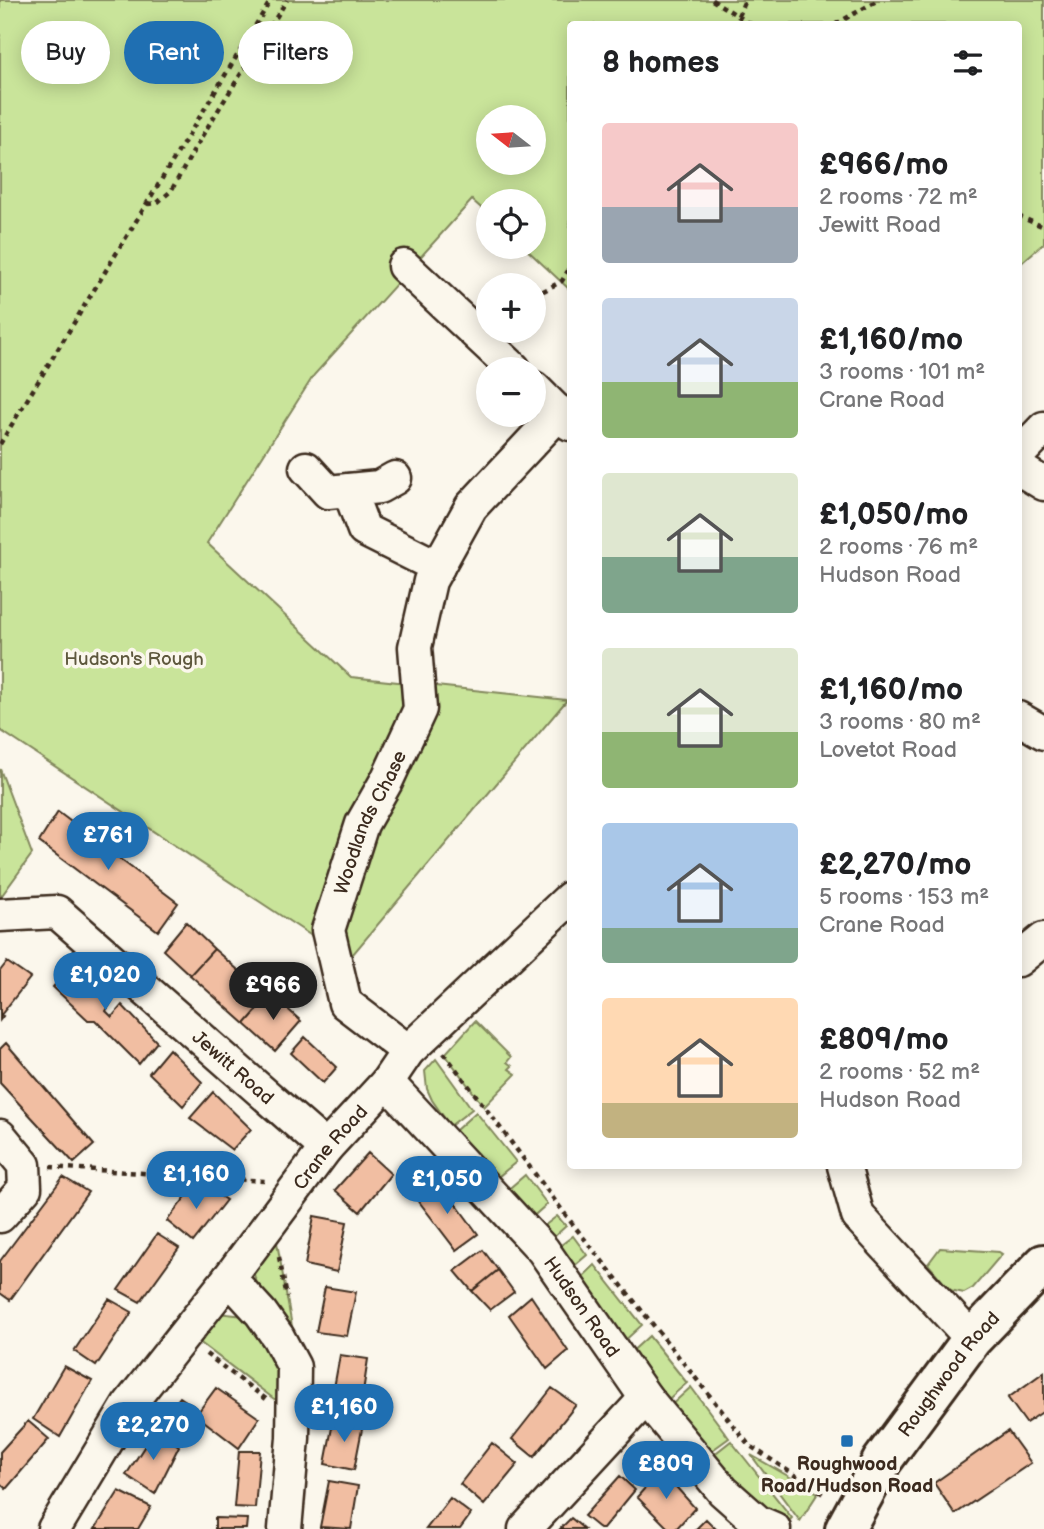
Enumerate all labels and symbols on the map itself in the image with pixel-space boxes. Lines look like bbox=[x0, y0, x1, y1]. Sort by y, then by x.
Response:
north arrow bbox=[476, 105, 546, 175]
park label: Hudson's Rough bbox=[64, 648, 204, 671]
street label: Woodlands Chase bbox=[330, 747, 412, 898]
pin: £761 bbox=[67, 812, 149, 872]
pin: £1,020 bbox=[48, 953, 162, 1012]
pin: £966 bbox=[232, 962, 314, 1022]
street label: Jewitt Road bbox=[187, 1026, 278, 1110]
street label: Crane Road bbox=[289, 1101, 373, 1195]
pin: £1,160 bbox=[139, 1152, 253, 1211]
pin: £1,050 bbox=[390, 1156, 504, 1216]
street label: Hudson Road bbox=[538, 1253, 624, 1362]
street label: Roughwood Road bbox=[894, 1307, 1005, 1442]
pin: £1,160 bbox=[287, 1384, 401, 1444]
pin: £2,270 bbox=[96, 1402, 210, 1462]
marker: Roughwood Road/Hudson Road bbox=[839, 1433, 855, 1449]
pin: £809 bbox=[625, 1442, 707, 1501]
place label: Roughwood Road/Hudson Road bbox=[761, 1453, 933, 1498]

